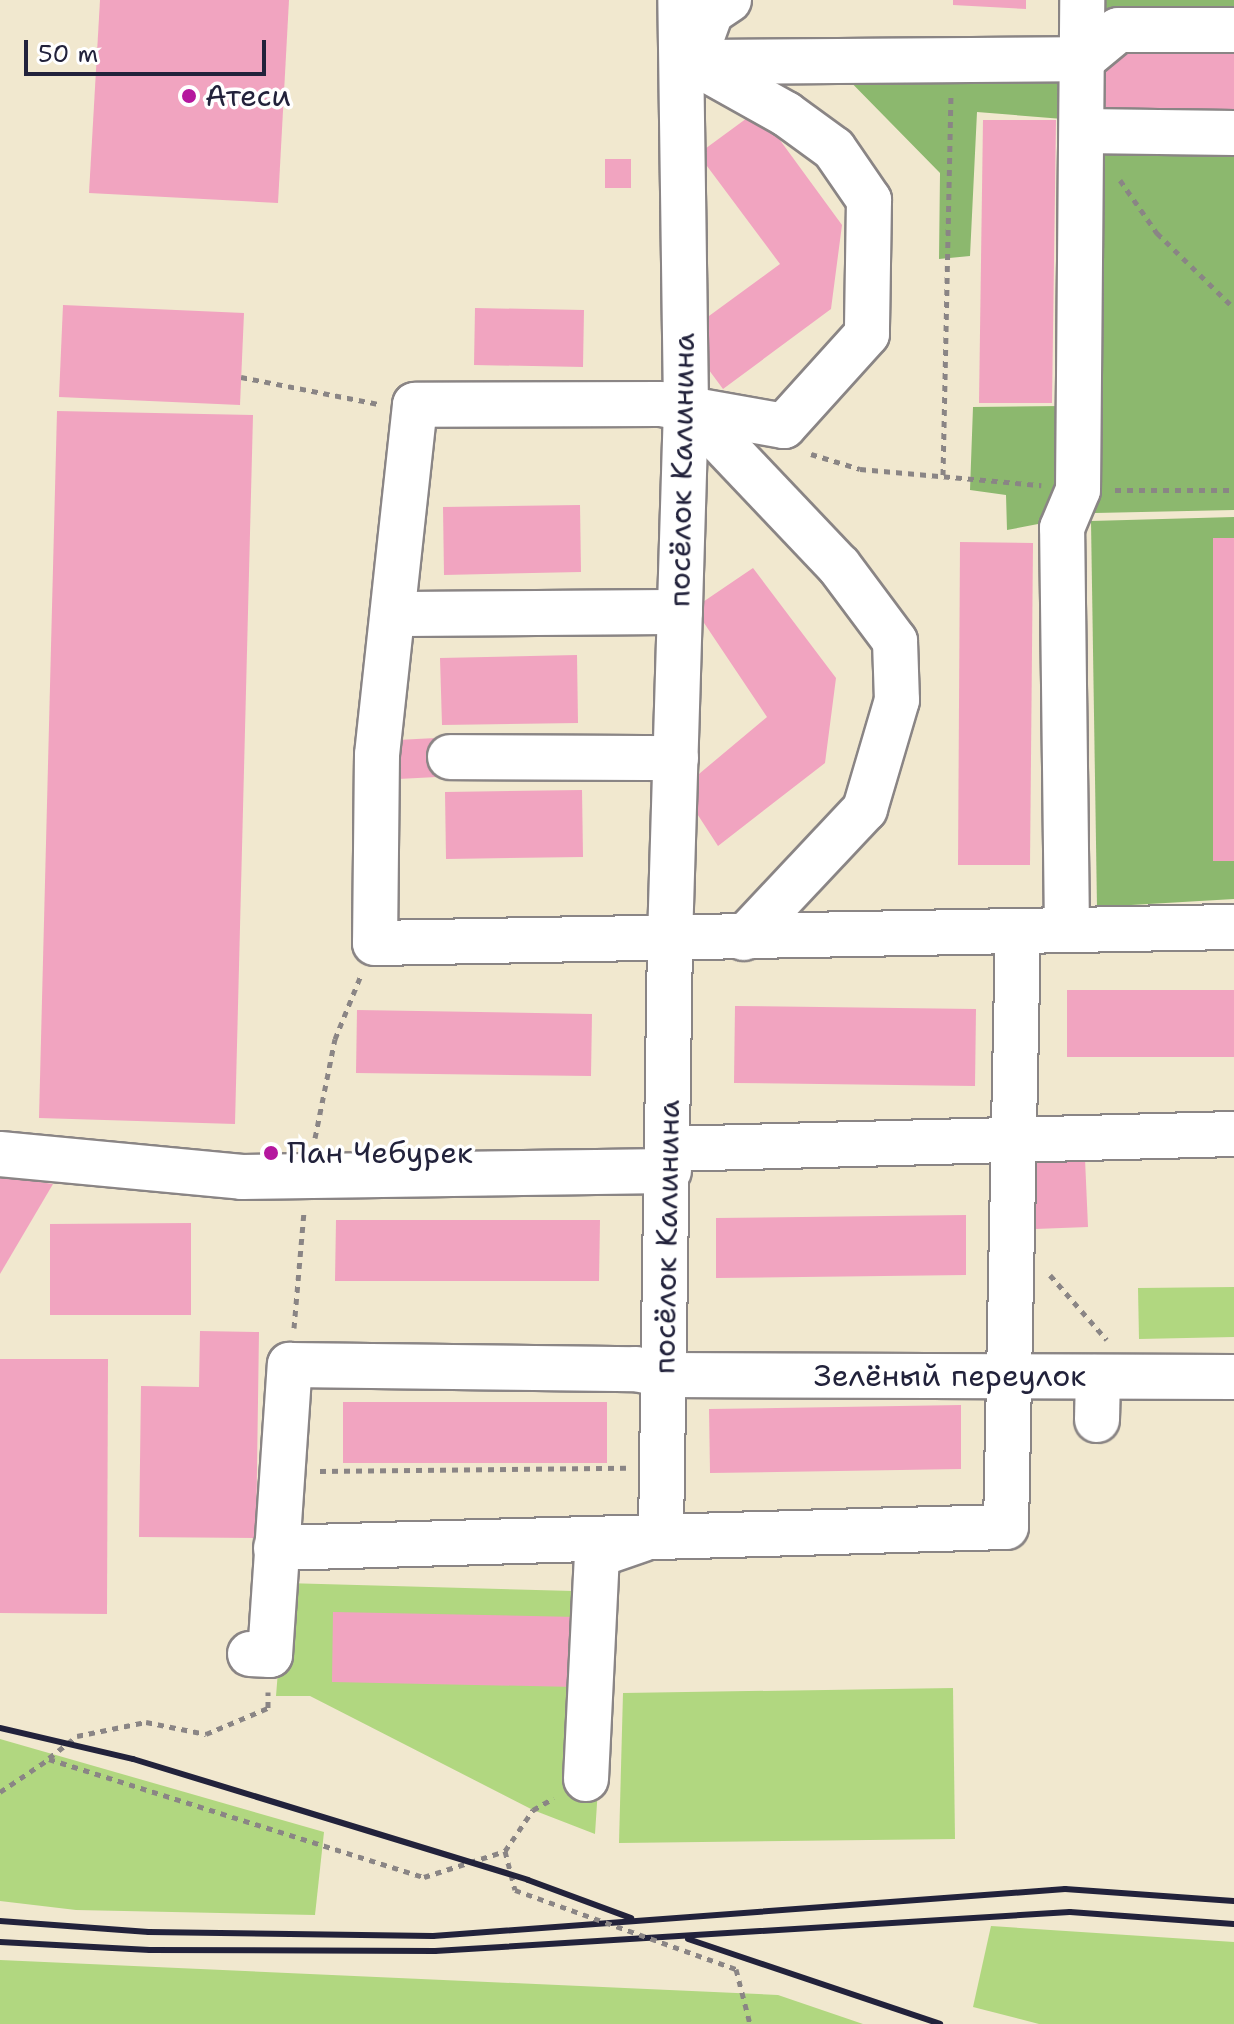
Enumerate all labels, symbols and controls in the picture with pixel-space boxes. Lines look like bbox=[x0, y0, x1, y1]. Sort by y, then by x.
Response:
scale bar bbox=[28, 24, 270, 74]
text: 50 m bbox=[38, 38, 98, 70]
place label: Атеси bbox=[205, 78, 291, 114]
marker: Атеси bbox=[180, 87, 198, 105]
street label: посёлок Калинина bbox=[662, 333, 702, 607]
street label: посёлок Калинина bbox=[647, 1100, 687, 1374]
place label: Пан Чебурек bbox=[287, 1135, 473, 1171]
marker: Пан Чебурек bbox=[262, 1144, 280, 1162]
street label: Зелёный переулок bbox=[814, 1358, 1086, 1394]

